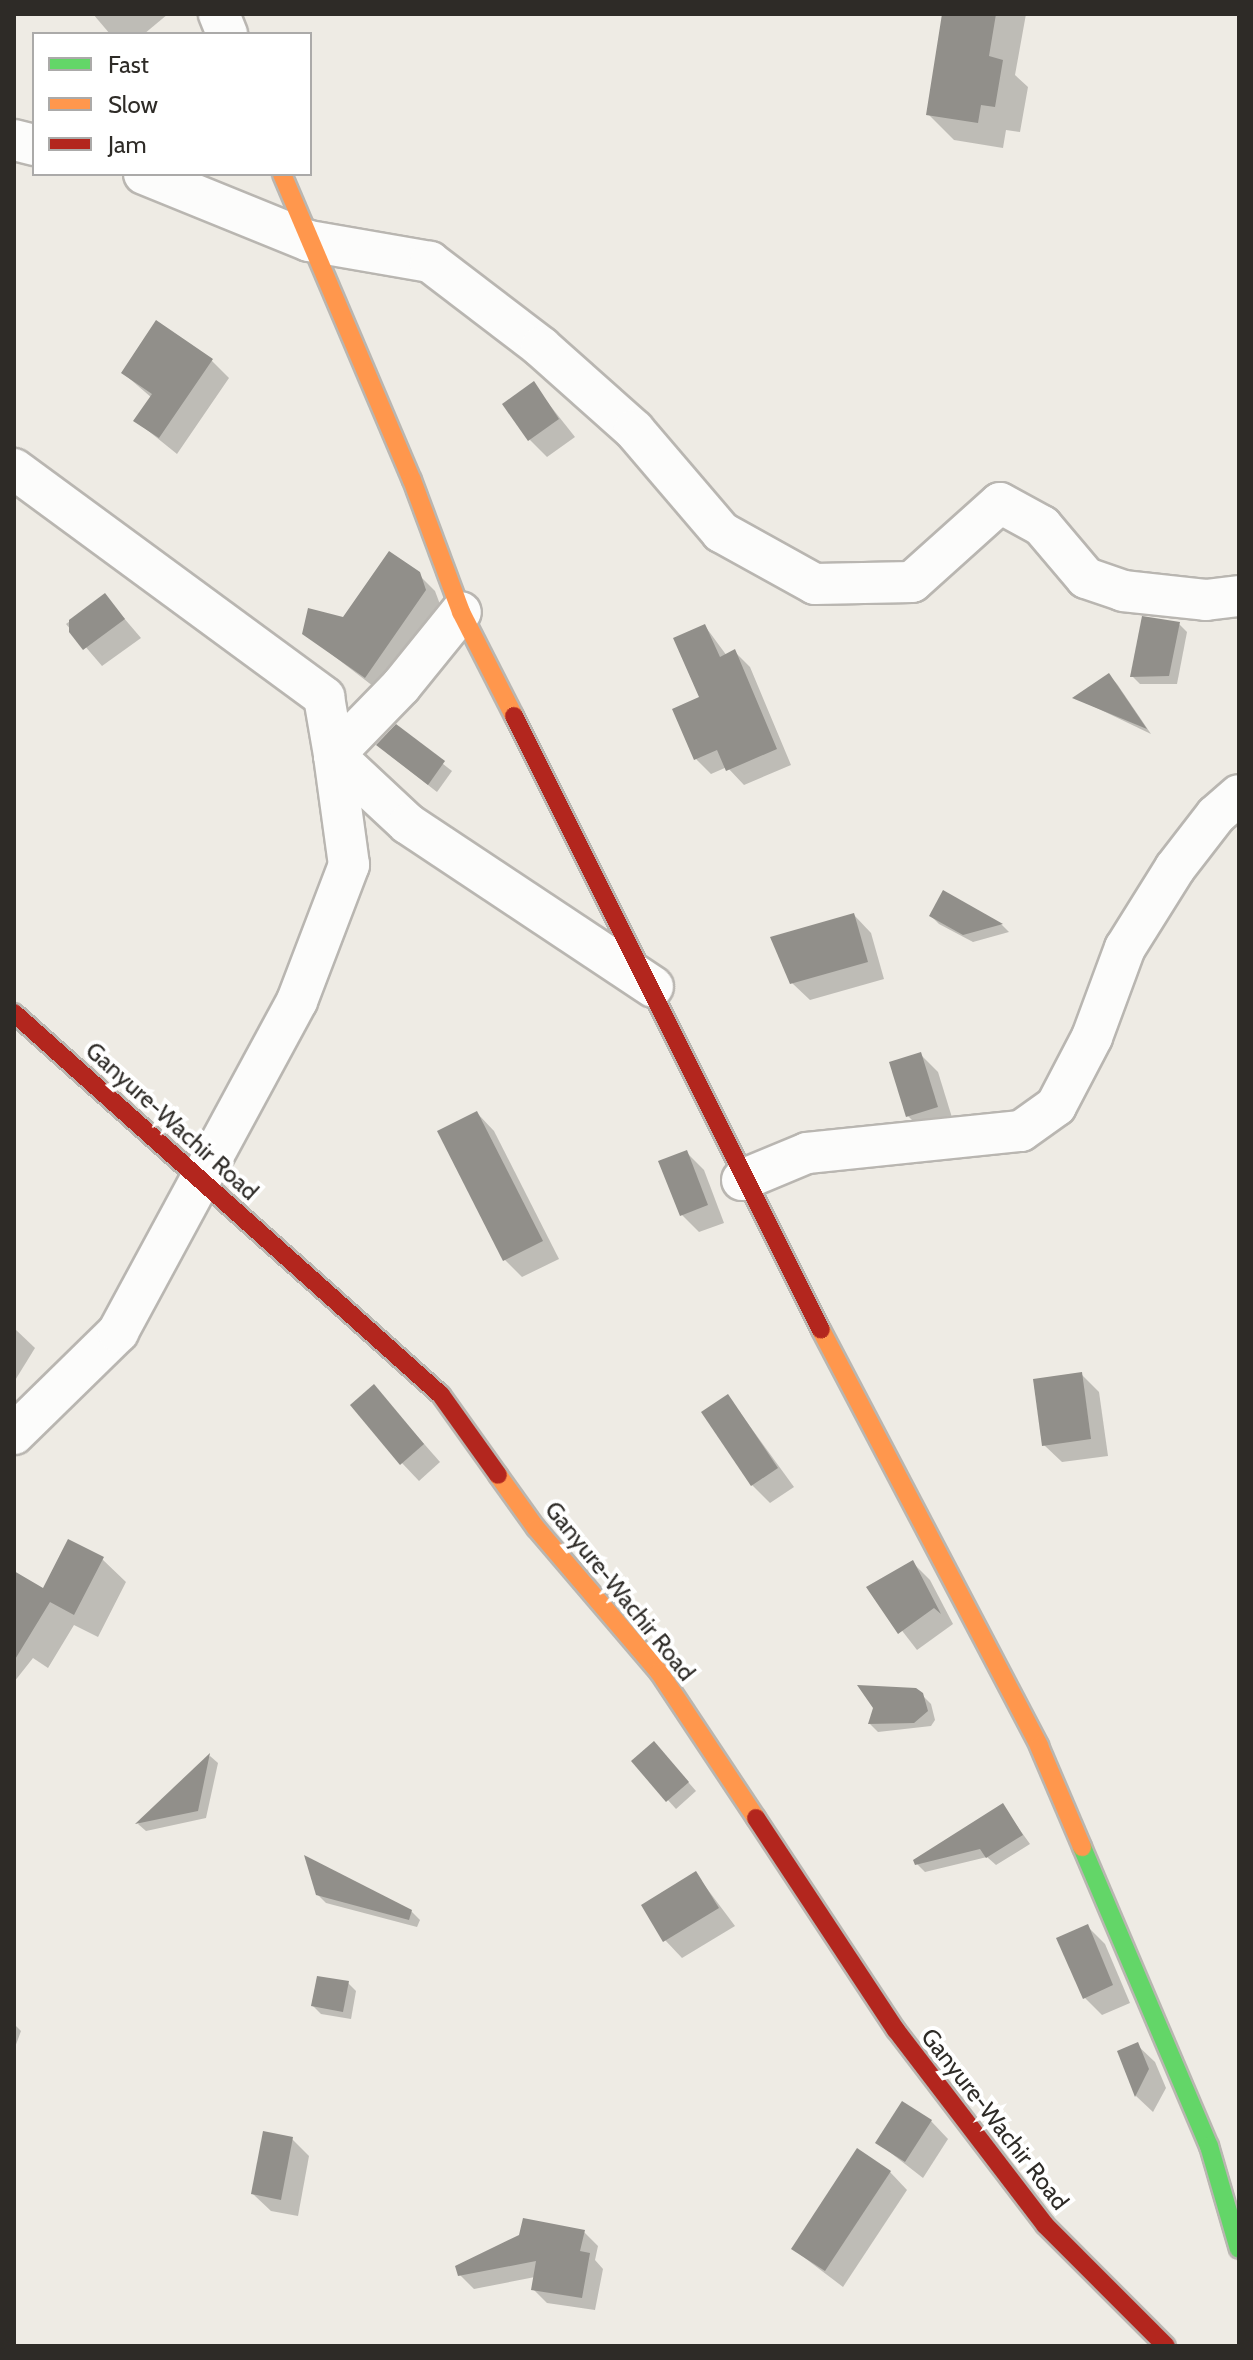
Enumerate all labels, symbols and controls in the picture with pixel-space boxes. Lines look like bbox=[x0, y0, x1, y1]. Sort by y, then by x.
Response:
legend bbox=[32, 32, 312, 176]
text: Fast bbox=[108, 50, 149, 79]
text: Slow bbox=[108, 90, 158, 119]
text: Jam bbox=[108, 130, 146, 159]
street label: Ganyure-Wachir Road bbox=[80, 1036, 264, 1206]
street label: Ganyure-Wachir Road bbox=[539, 1496, 701, 1686]
street label: Ganyure-Wachir Road bbox=[915, 2023, 1075, 2215]

